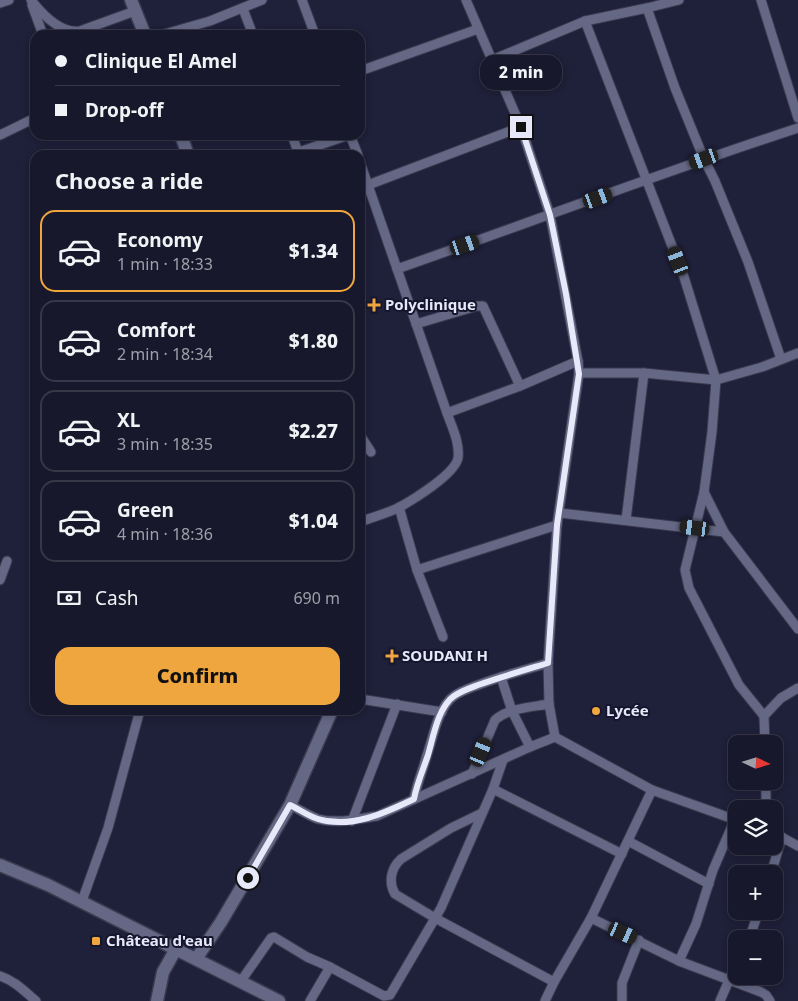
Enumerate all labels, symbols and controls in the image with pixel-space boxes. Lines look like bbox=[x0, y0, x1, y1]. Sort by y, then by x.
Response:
text: Clinique El Amel bbox=[85, 48, 237, 74]
callout: 2 min bbox=[480, 54, 562, 90]
text: 2 min bbox=[499, 61, 543, 83]
text: Drop-off bbox=[85, 97, 164, 123]
route end bbox=[510, 116, 532, 138]
car bbox=[687, 147, 720, 171]
text: Choose a ride bbox=[55, 165, 203, 195]
car bbox=[581, 186, 614, 210]
text: Economy bbox=[117, 227, 203, 253]
icon: car bbox=[57, 229, 102, 274]
car bbox=[448, 233, 481, 257]
text: $1.34 bbox=[289, 238, 338, 264]
car bbox=[665, 244, 690, 278]
text: 1 min · 18:33 bbox=[117, 253, 213, 275]
place label: Polyclinique bbox=[385, 294, 476, 314]
marker: Polyclinique bbox=[367, 298, 381, 312]
text: Comfort bbox=[117, 317, 196, 343]
icon: car bbox=[57, 319, 102, 364]
text: $1.80 bbox=[289, 328, 338, 354]
text: 2 min · 18:34 bbox=[117, 343, 213, 365]
text: XL bbox=[117, 407, 140, 433]
icon: car bbox=[57, 409, 102, 454]
text: $2.27 bbox=[289, 418, 338, 444]
text: 3 min · 18:35 bbox=[117, 433, 213, 455]
text: Green bbox=[117, 497, 174, 523]
icon: car bbox=[57, 499, 102, 544]
text: $1.04 bbox=[289, 508, 338, 534]
car bbox=[679, 519, 710, 537]
text: 4 min · 18:36 bbox=[117, 523, 213, 545]
icon: cash bbox=[55, 584, 83, 612]
text: Cash bbox=[95, 585, 139, 611]
text: 690 m bbox=[293, 587, 340, 609]
place label: SOUDANI H bbox=[402, 645, 488, 665]
button: Confirm bbox=[55, 647, 340, 705]
marker: SOUDANI H bbox=[386, 650, 398, 662]
place label: Lycée bbox=[606, 700, 649, 720]
marker: Lycée bbox=[590, 705, 602, 717]
car bbox=[468, 735, 493, 769]
north arrow bbox=[728, 735, 782, 790]
map controls bbox=[728, 735, 783, 985]
button: layers bbox=[728, 800, 783, 855]
button: + bbox=[728, 865, 783, 920]
route start bbox=[237, 867, 259, 889]
car bbox=[606, 920, 639, 946]
place label: Château d'eau bbox=[106, 930, 213, 950]
button: − bbox=[728, 930, 783, 985]
marker: Château d'eau bbox=[90, 935, 102, 947]

